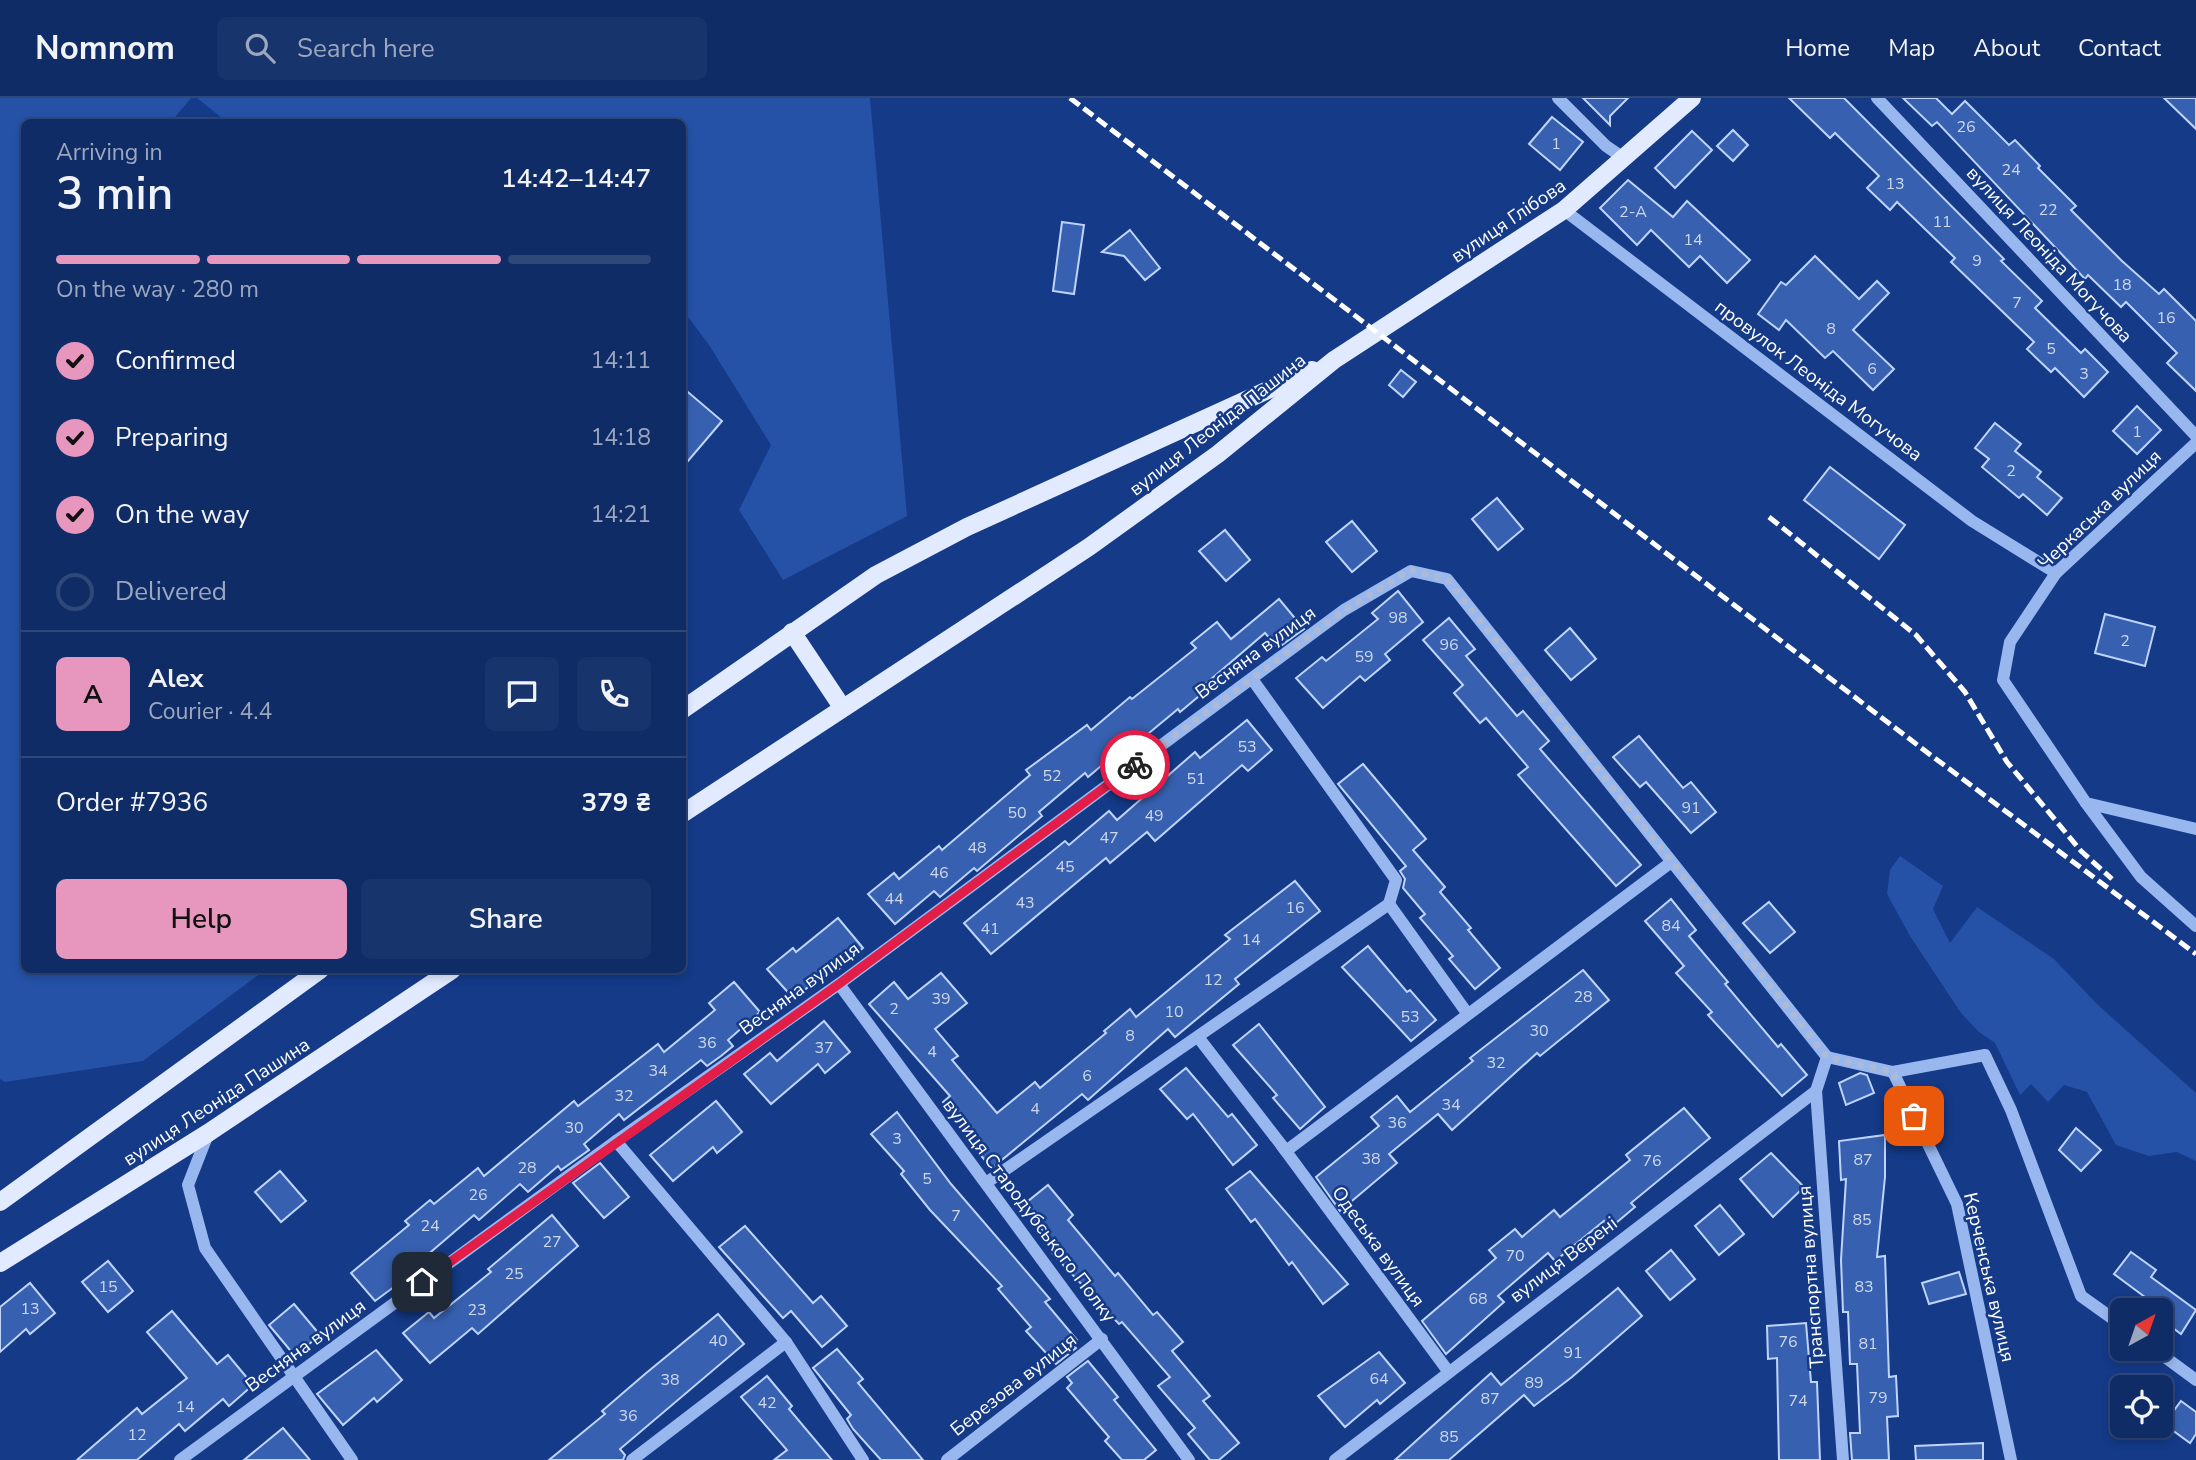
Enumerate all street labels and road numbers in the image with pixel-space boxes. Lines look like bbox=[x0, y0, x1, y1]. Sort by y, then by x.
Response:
street label: вулиця Леоніда Могучова bbox=[1960, 161, 2138, 349]
street label: вулиця Глібова bbox=[1446, 173, 1571, 269]
street label: провулок Леоніда Могучова bbox=[1709, 294, 1928, 468]
street label: вулиця Леоніда Пашина bbox=[1124, 347, 1311, 502]
street label: Черкаська вулиця bbox=[2032, 444, 2167, 575]
street label: Весняна вулиця bbox=[1190, 600, 1321, 705]
street label: Весняна вулиця bbox=[734, 936, 865, 1041]
street label: вулиця Леоніда Пашина bbox=[118, 1032, 315, 1172]
street label: вулиця Стародубського Полку bbox=[937, 1094, 1122, 1328]
street label: Одеська вулиця bbox=[1325, 1181, 1431, 1312]
street label: Транспортна вулиця bbox=[1792, 1185, 1830, 1369]
street label: Керченська вулиця bbox=[1957, 1190, 2021, 1365]
street label: вулиця Верені bbox=[1504, 1211, 1623, 1309]
street label: Весняна вулиця bbox=[240, 1293, 371, 1398]
street label: Березова вулиця bbox=[945, 1327, 1082, 1442]

